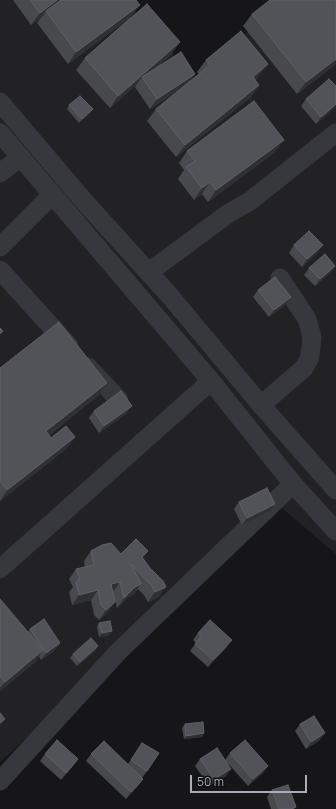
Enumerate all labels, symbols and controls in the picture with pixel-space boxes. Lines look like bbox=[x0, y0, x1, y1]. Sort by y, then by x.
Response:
scale bar bbox=[192, 767, 309, 793]
text: 50 m bbox=[197, 773, 224, 790]

